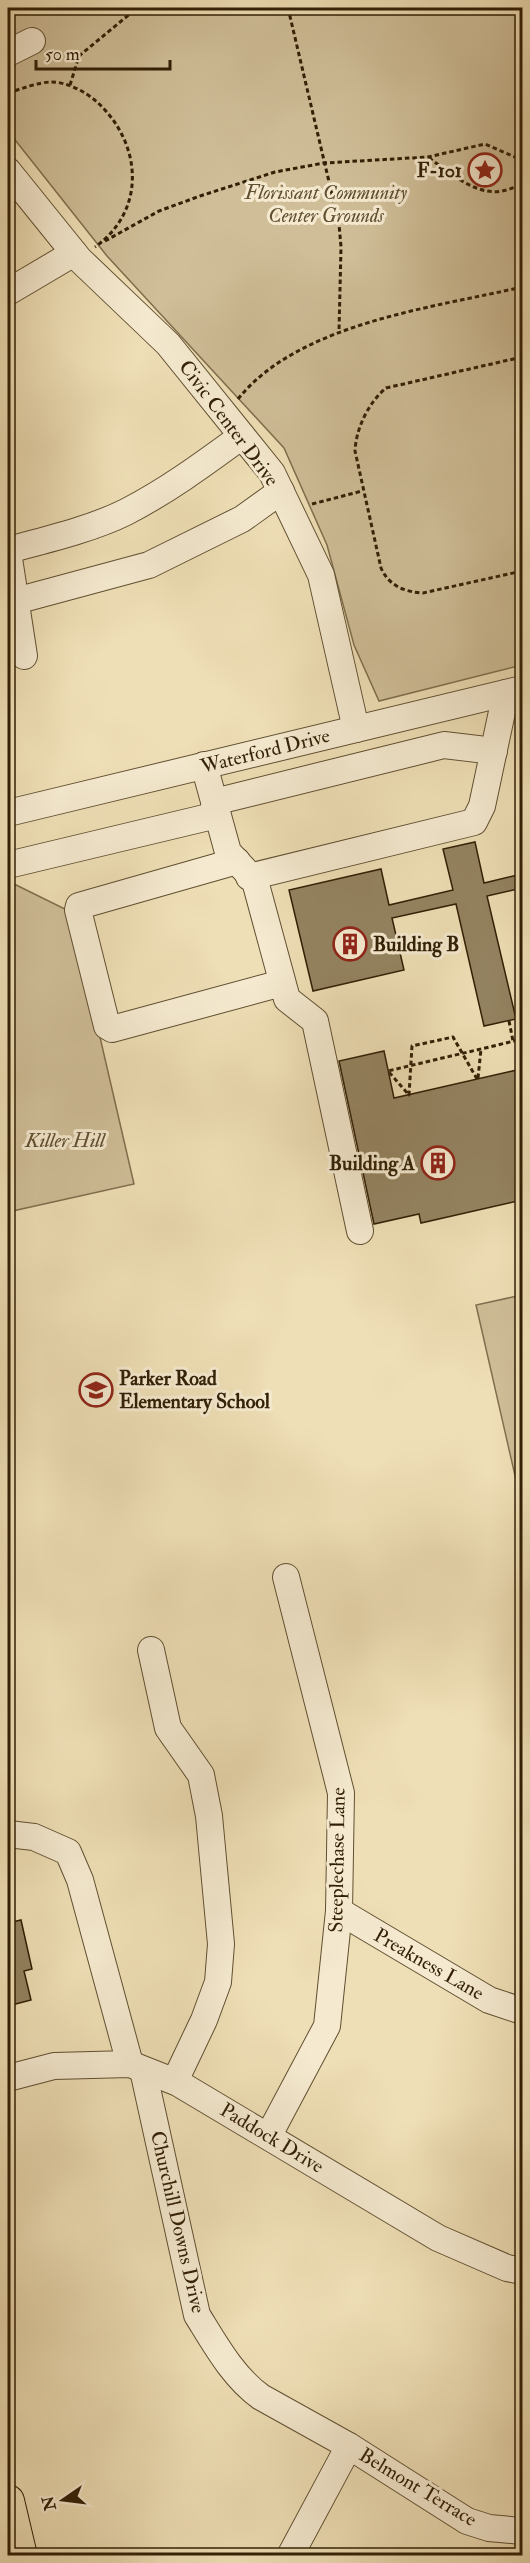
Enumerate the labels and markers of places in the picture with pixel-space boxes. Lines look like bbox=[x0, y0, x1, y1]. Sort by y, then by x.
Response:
place icon: F-101 bbox=[467, 152, 503, 188]
place label: F-101 bbox=[417, 158, 462, 183]
building icon: Building B bbox=[332, 926, 368, 962]
place label: Building B bbox=[373, 932, 459, 958]
building icon: Building A bbox=[420, 1145, 456, 1181]
place label: Building A bbox=[329, 1151, 415, 1177]
place label: Parker Road Elementary School bbox=[119, 1366, 271, 1415]
school or university icon: Parker Road Elementary School bbox=[78, 1372, 114, 1408]

